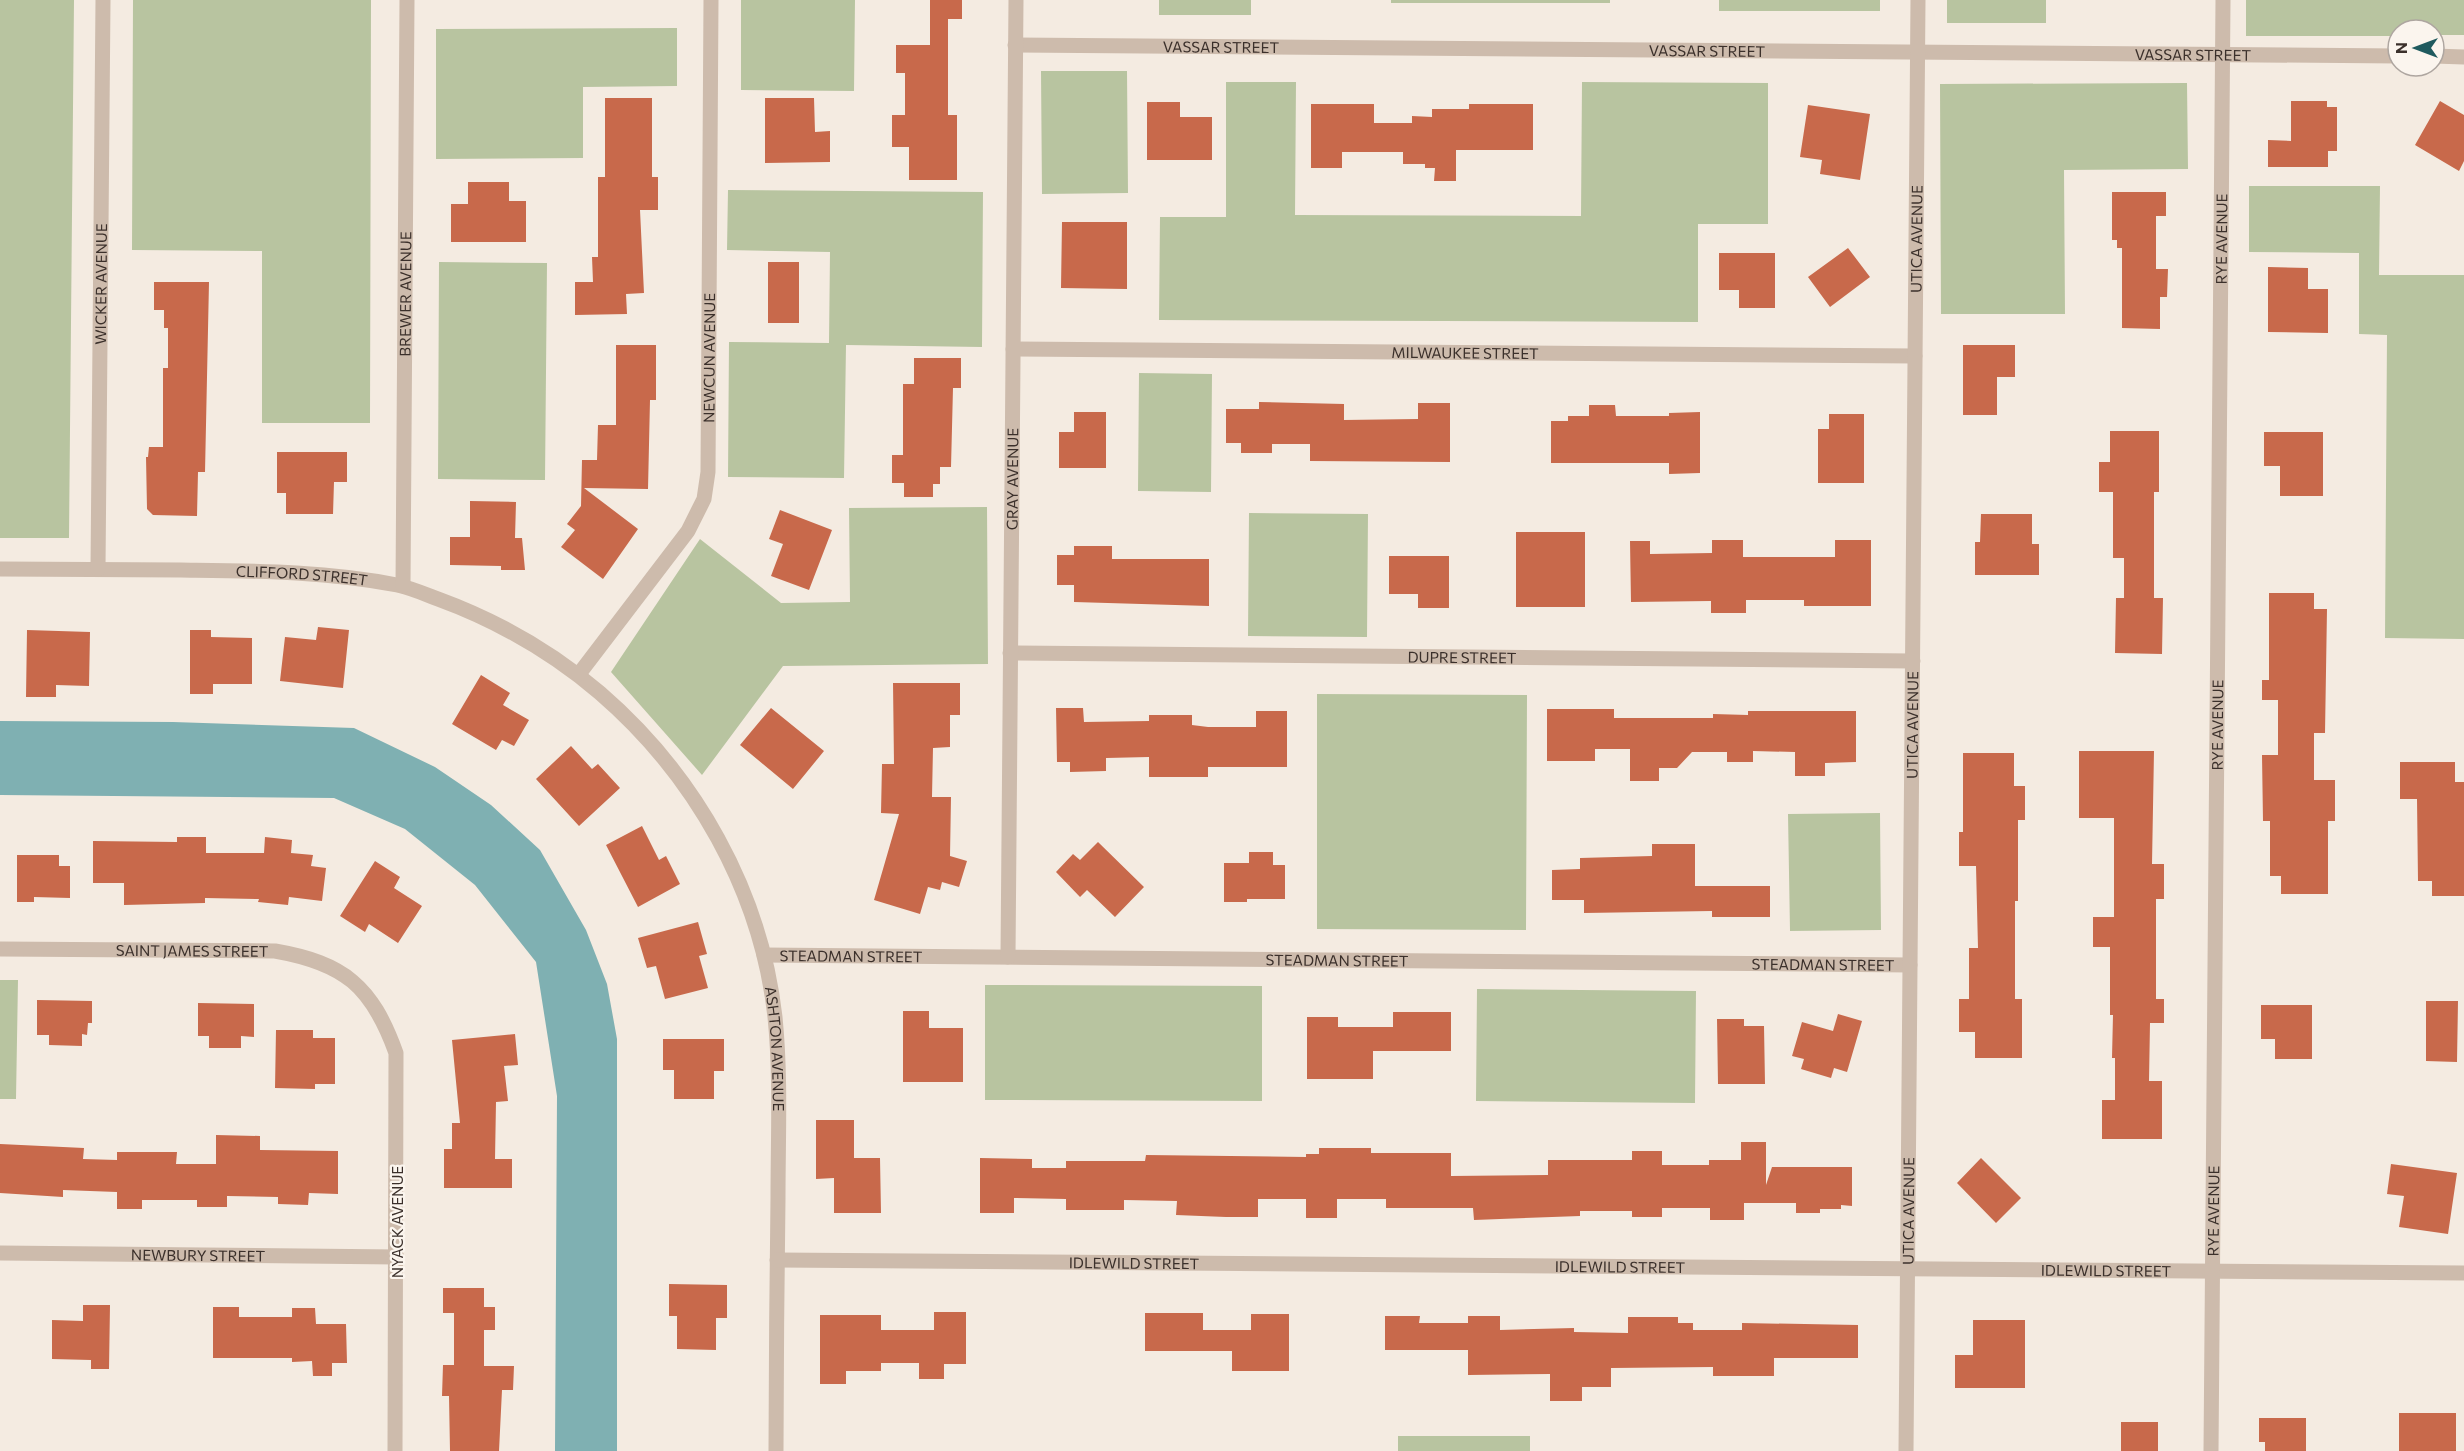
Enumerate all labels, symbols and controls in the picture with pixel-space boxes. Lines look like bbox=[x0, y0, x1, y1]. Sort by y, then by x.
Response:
north arrow bbox=[2386, 18, 2446, 78]
street label: VASSAR STREET bbox=[1163, 37, 1280, 56]
street label: VASSAR STREET bbox=[1649, 41, 1766, 60]
text: N bbox=[2391, 42, 2410, 54]
street label: VASSAR STREET bbox=[2135, 45, 2252, 64]
street label: UTICA AVENUE bbox=[1907, 185, 1925, 293]
street label: RYE AVENUE bbox=[2212, 193, 2230, 285]
street label: WICKER AVENUE bbox=[91, 223, 110, 345]
street label: BREWER AVENUE bbox=[396, 231, 414, 357]
street label: NEWCUN AVENUE bbox=[699, 293, 718, 423]
street label: MILWAUKEE STREET bbox=[1391, 343, 1539, 362]
street label: GRAY AVENUE bbox=[1003, 428, 1021, 530]
street label: CLIFFORD STREET bbox=[236, 562, 369, 589]
street label: DUPRE STREET bbox=[1407, 648, 1517, 666]
street label: UTICA AVENUE bbox=[1903, 671, 1921, 779]
street label: RYE AVENUE bbox=[2208, 679, 2226, 771]
street label: SAINT JAMES STREET bbox=[116, 941, 269, 960]
street label: STEADMAN STREET bbox=[779, 946, 923, 965]
street label: STEADMAN STREET bbox=[1265, 950, 1409, 970]
street label: STEADMAN STREET bbox=[1751, 955, 1895, 974]
street label: ASHTON AVENUE bbox=[762, 985, 788, 1112]
street label: UTICA AVENUE bbox=[1899, 1157, 1917, 1265]
street label: RYE AVENUE bbox=[2204, 1165, 2222, 1257]
street label: NYACK AVENUE bbox=[388, 1166, 406, 1278]
street label: NEWBURY STREET bbox=[131, 1245, 266, 1265]
street label: IDLEWILD STREET bbox=[1069, 1253, 1200, 1272]
street label: IDLEWILD STREET bbox=[1555, 1257, 1686, 1276]
street label: IDLEWILD STREET bbox=[2041, 1261, 2172, 1280]

